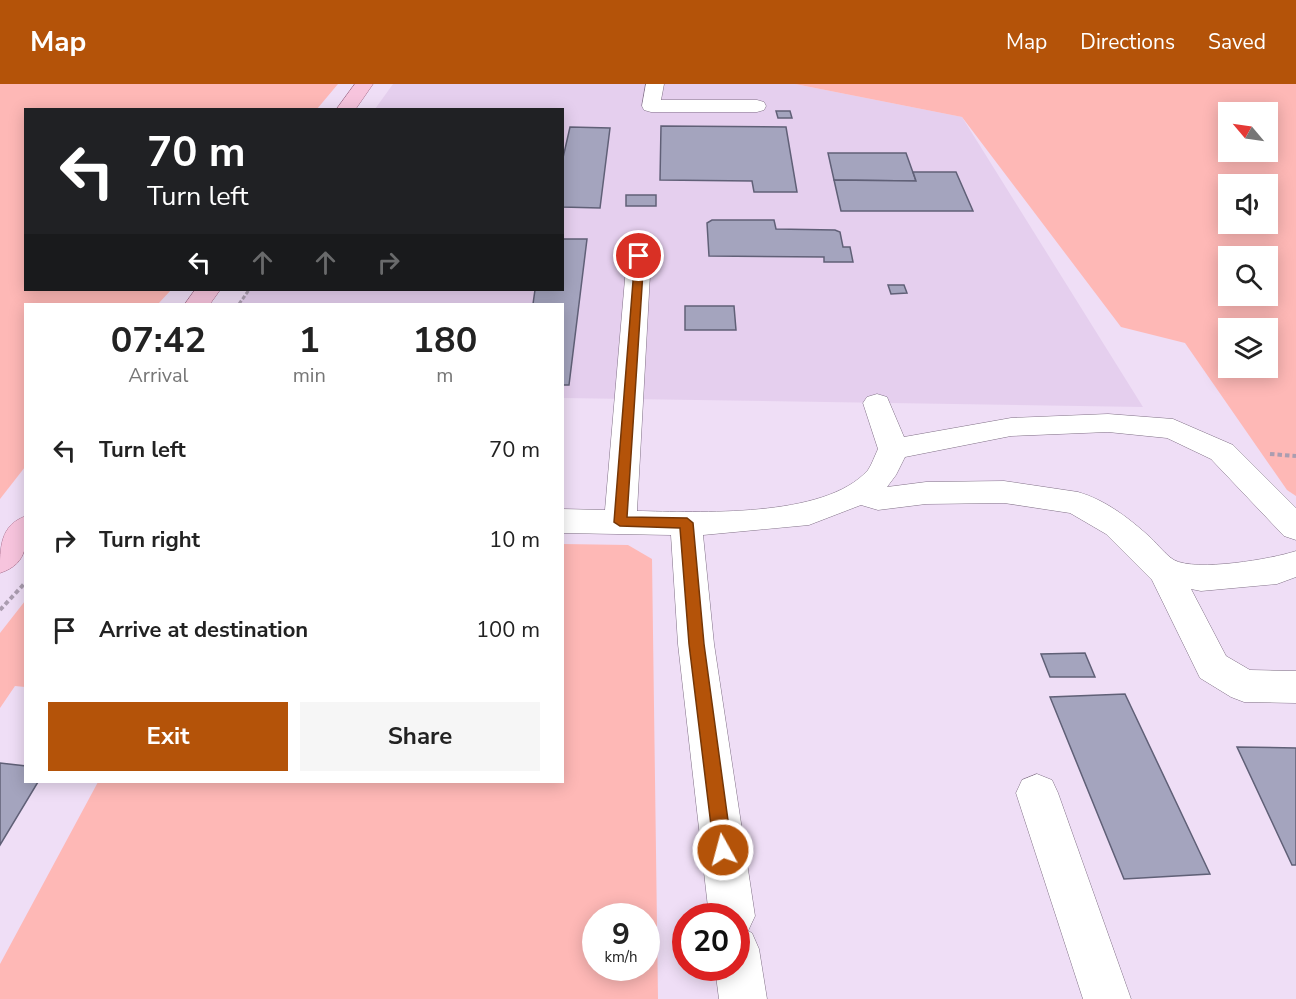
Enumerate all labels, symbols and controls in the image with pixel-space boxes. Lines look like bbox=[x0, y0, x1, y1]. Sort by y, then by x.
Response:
text: Map bbox=[30, 23, 86, 61]
text: Map bbox=[1006, 28, 1047, 56]
text: Directions bbox=[1080, 28, 1175, 56]
text: Saved bbox=[1208, 28, 1266, 56]
north arrow bbox=[1218, 102, 1278, 162]
map controls bbox=[1218, 102, 1278, 378]
text: 70 m bbox=[147, 124, 246, 181]
icon: left bbox=[48, 132, 126, 210]
button: sound bbox=[1218, 174, 1278, 234]
text: Turn left bbox=[147, 178, 248, 215]
pin bbox=[613, 230, 664, 281]
icon: arrive bbox=[622, 239, 655, 272]
icon: left bbox=[183, 246, 216, 279]
icon: ahead bbox=[246, 246, 279, 279]
icon: ahead bbox=[309, 246, 342, 279]
icon: right bbox=[372, 246, 405, 279]
button: search bbox=[1218, 246, 1278, 306]
text: 07:42 bbox=[111, 316, 206, 365]
text: 1 bbox=[298, 316, 320, 365]
text: 180 bbox=[412, 316, 477, 365]
button: layers bbox=[1218, 318, 1278, 378]
text: Arrival bbox=[128, 362, 188, 389]
text: min bbox=[293, 362, 326, 389]
text: m bbox=[436, 362, 453, 389]
icon: left bbox=[48, 434, 81, 467]
text: Turn left bbox=[99, 435, 186, 465]
text: 70 m bbox=[489, 435, 540, 465]
icon: right bbox=[48, 524, 81, 557]
text: Turn right bbox=[99, 525, 200, 555]
text: 10 m bbox=[489, 525, 540, 555]
icon: arrive bbox=[48, 614, 81, 647]
text: Arrive at destination bbox=[99, 615, 308, 645]
text: 100 m bbox=[476, 615, 540, 645]
button: Exit bbox=[48, 702, 288, 771]
button: Share bbox=[300, 702, 540, 771]
position arrow bbox=[691, 818, 755, 882]
speed limit sign: 20 bbox=[672, 903, 750, 981]
text: 9 bbox=[612, 914, 630, 955]
text: km/h bbox=[604, 947, 638, 967]

